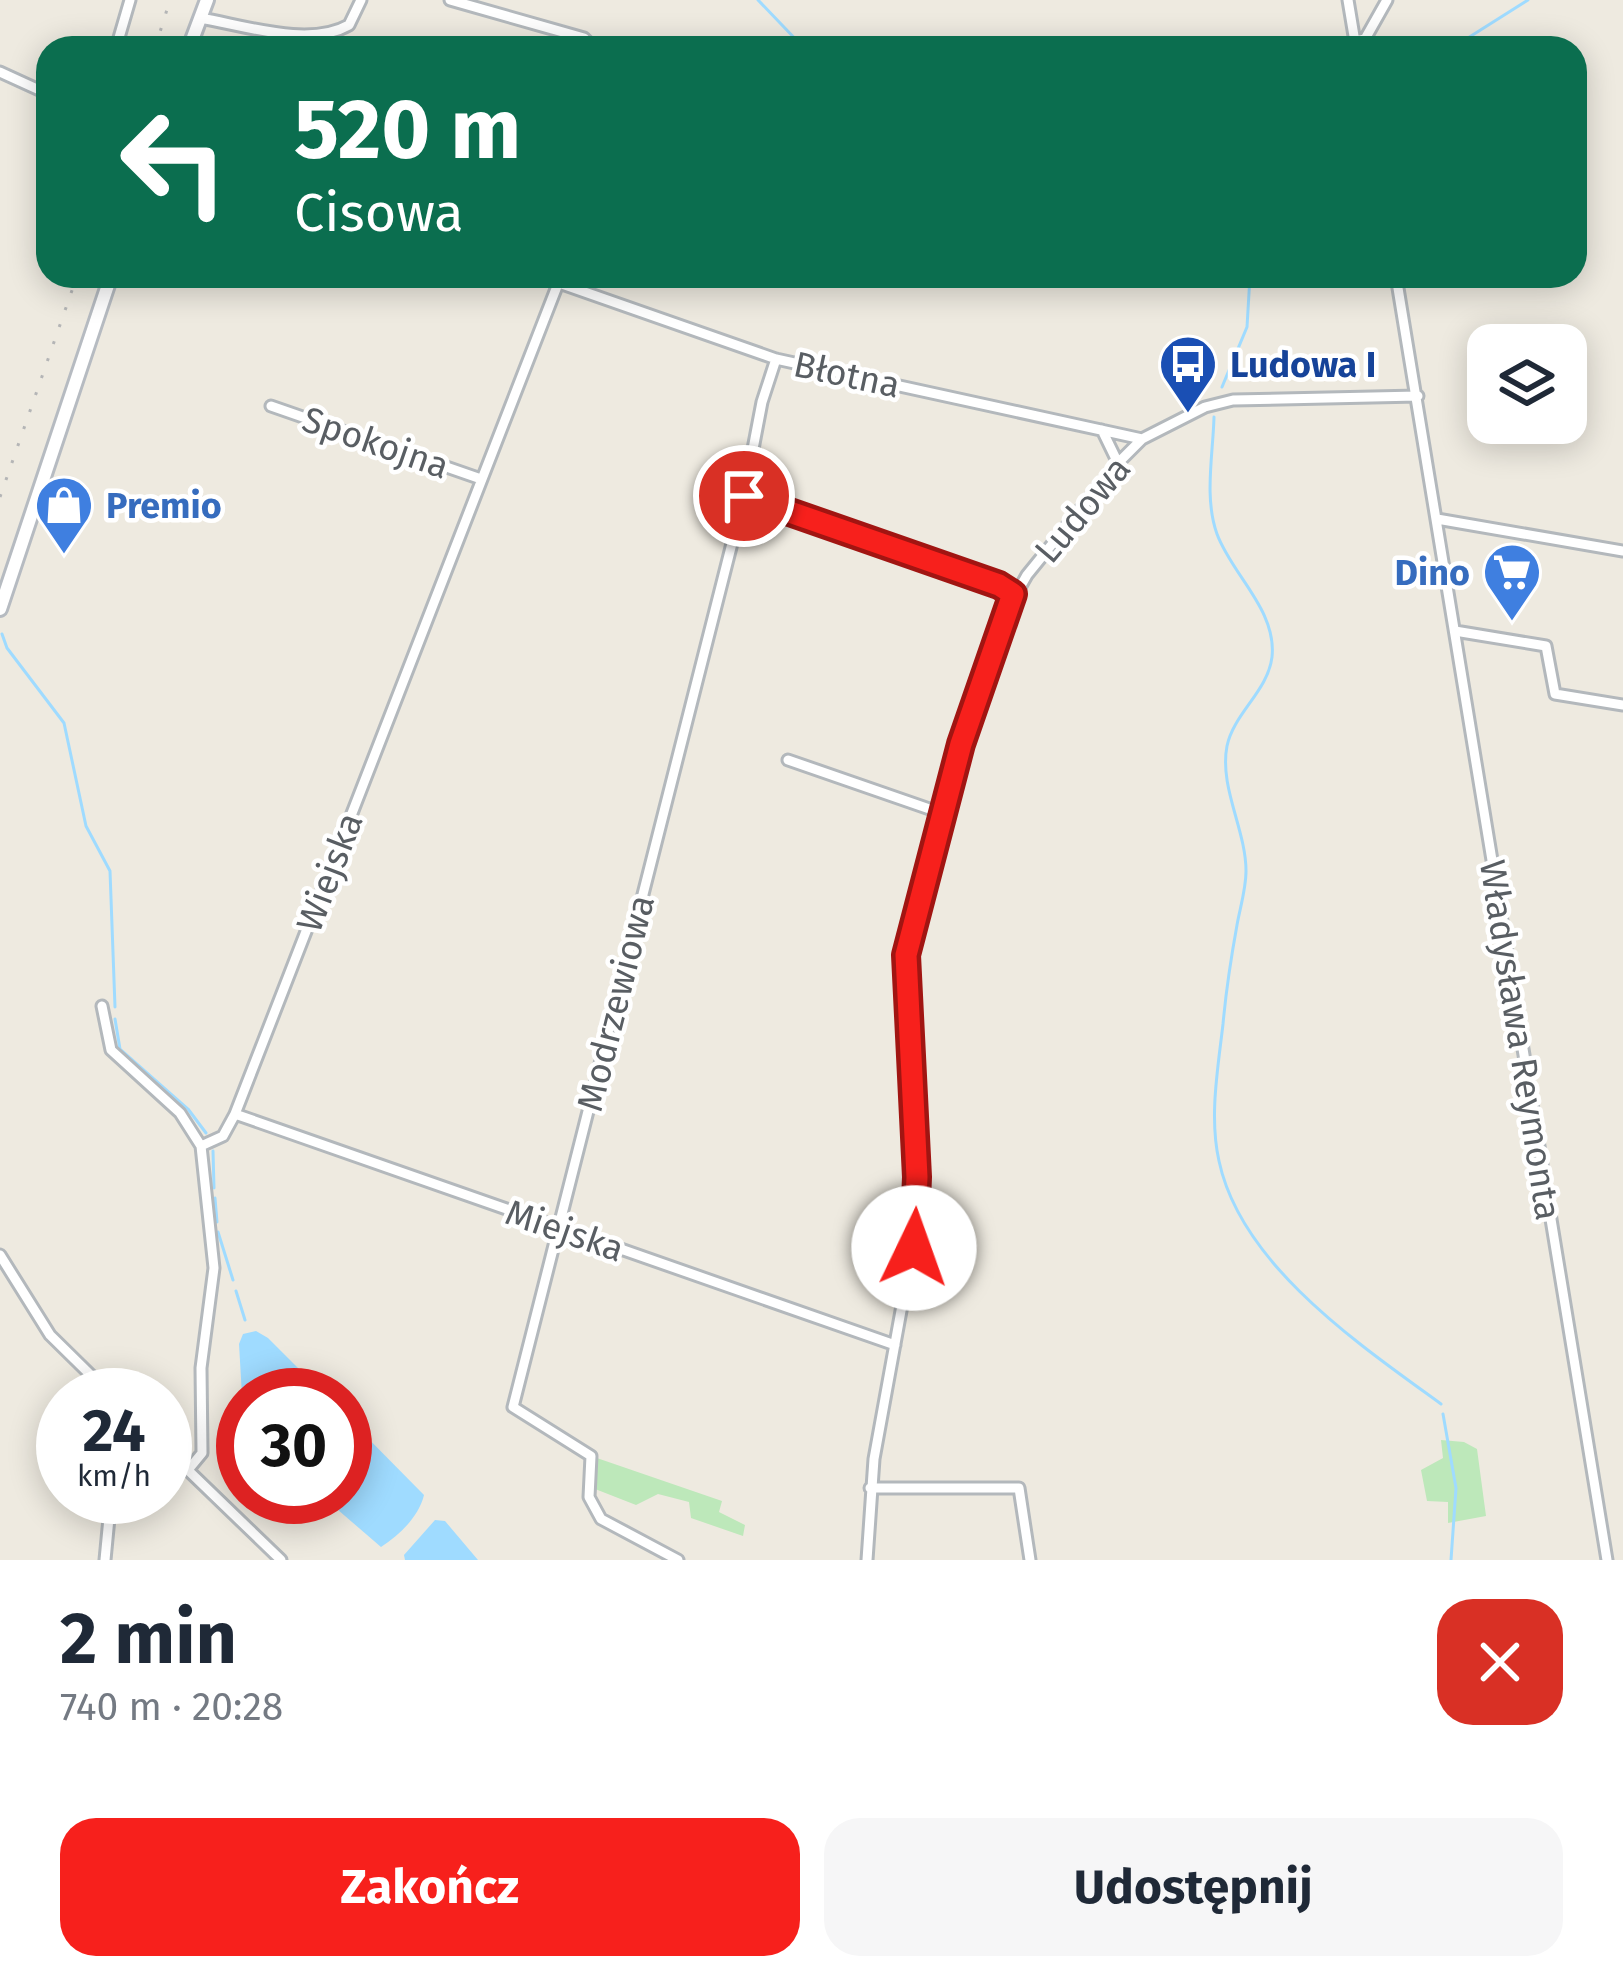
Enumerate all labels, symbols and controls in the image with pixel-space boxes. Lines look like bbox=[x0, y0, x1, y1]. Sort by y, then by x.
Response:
text: 520 m bbox=[294, 79, 521, 180]
icon: left bbox=[96, 84, 252, 240]
text: Cisowa bbox=[294, 181, 464, 245]
map controls bbox=[1467, 324, 1587, 444]
button: layers bbox=[1467, 324, 1587, 444]
bus stop icon: Ludowa I bbox=[1157, 333, 1219, 415]
street label: Błotna bbox=[790, 342, 904, 408]
place label: Ludowa I bbox=[1230, 343, 1376, 387]
street label: Spokojna bbox=[297, 397, 455, 488]
pin bbox=[693, 445, 795, 547]
street label: Ludowa bbox=[1025, 447, 1140, 572]
icon: arrive bbox=[711, 463, 777, 529]
shop icon: Premio bbox=[33, 474, 95, 556]
place label: Premio bbox=[106, 484, 222, 528]
supermarket icon: Dino bbox=[1481, 541, 1543, 623]
place label: Dino bbox=[1395, 551, 1470, 595]
street label: Wiejska bbox=[287, 807, 373, 938]
street label: Władysława Reymonta bbox=[1470, 857, 1570, 1223]
street label: Modrzewiowa bbox=[568, 891, 664, 1116]
position arrow bbox=[851, 1185, 977, 1311]
street label: Miejska bbox=[500, 1190, 630, 1272]
speed limit sign: 30 bbox=[216, 1368, 372, 1524]
text: 24 bbox=[82, 1395, 146, 1467]
text: km/h bbox=[77, 1458, 151, 1494]
text: 2 min bbox=[60, 1596, 237, 1682]
button: close bbox=[1437, 1599, 1563, 1725]
text: 740 m · 20:28 bbox=[60, 1684, 283, 1730]
button: Zakończ bbox=[60, 1818, 800, 1956]
button: Udostępnij bbox=[824, 1818, 1563, 1956]

